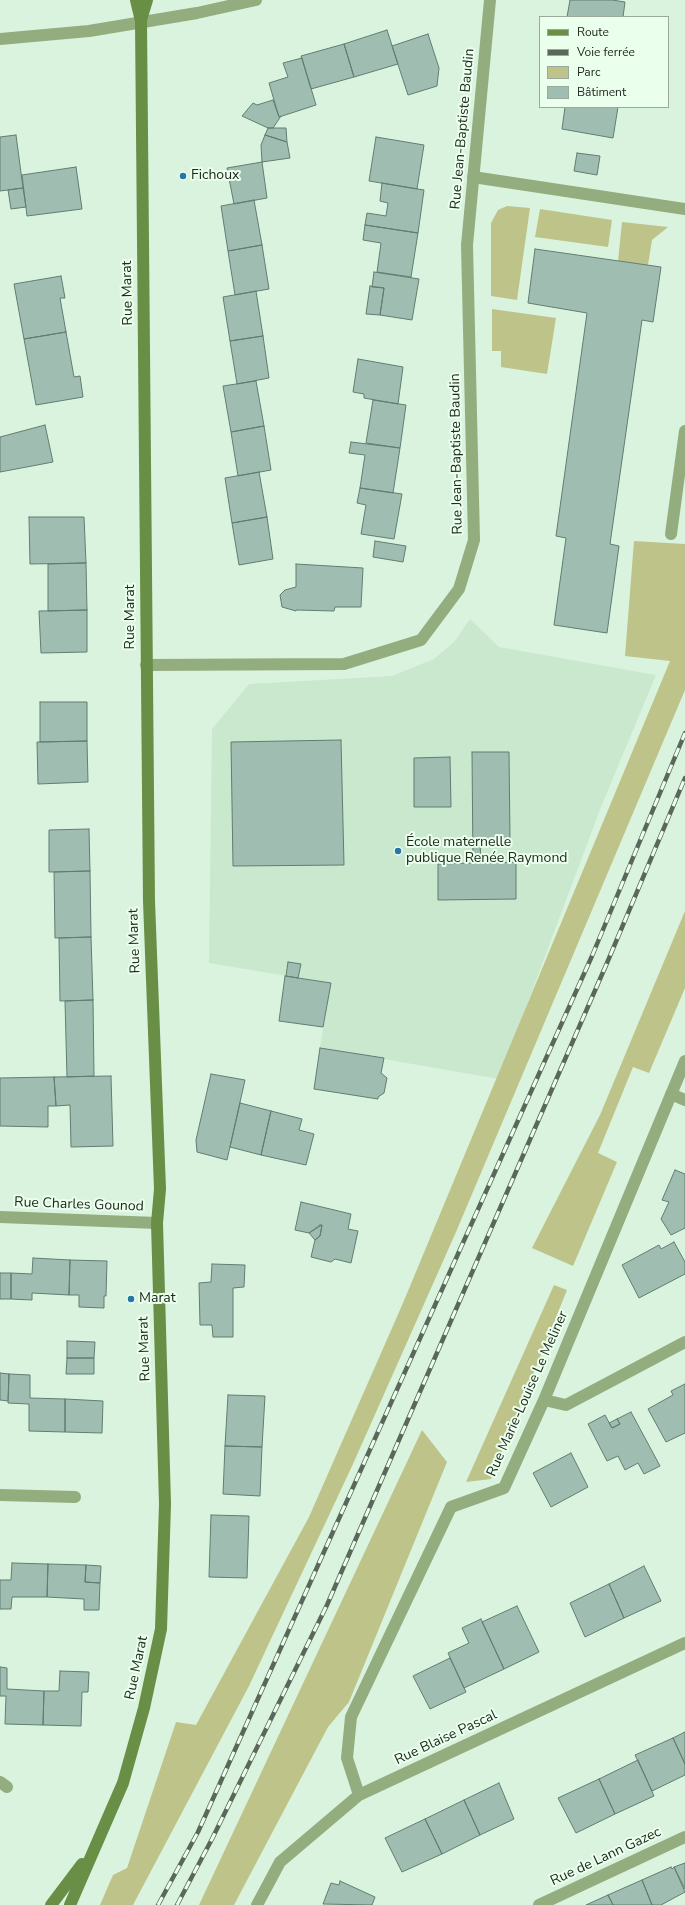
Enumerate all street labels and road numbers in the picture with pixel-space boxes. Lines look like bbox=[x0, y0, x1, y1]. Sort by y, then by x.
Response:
street label: Rue Jean-Baptiste Baudin bbox=[448, 48, 478, 210]
street label: Rue Marat bbox=[119, 260, 137, 326]
street label: Rue Jean-Baptiste Baudin bbox=[447, 373, 467, 535]
street label: Rue Marat bbox=[123, 585, 139, 649]
street label: Rue Marat bbox=[125, 908, 145, 974]
street label: Rue Charles Gounod bbox=[14, 1194, 144, 1216]
street label: Rue Marie-Louise Le Meliner bbox=[484, 1309, 572, 1479]
street label: Rue Marat bbox=[135, 1316, 155, 1382]
street label: Rue Marat bbox=[122, 1635, 152, 1701]
street label: Rue Blaise Pascal bbox=[392, 1707, 500, 1769]
street label: Rue de Lann Gazec bbox=[548, 1824, 664, 1890]

